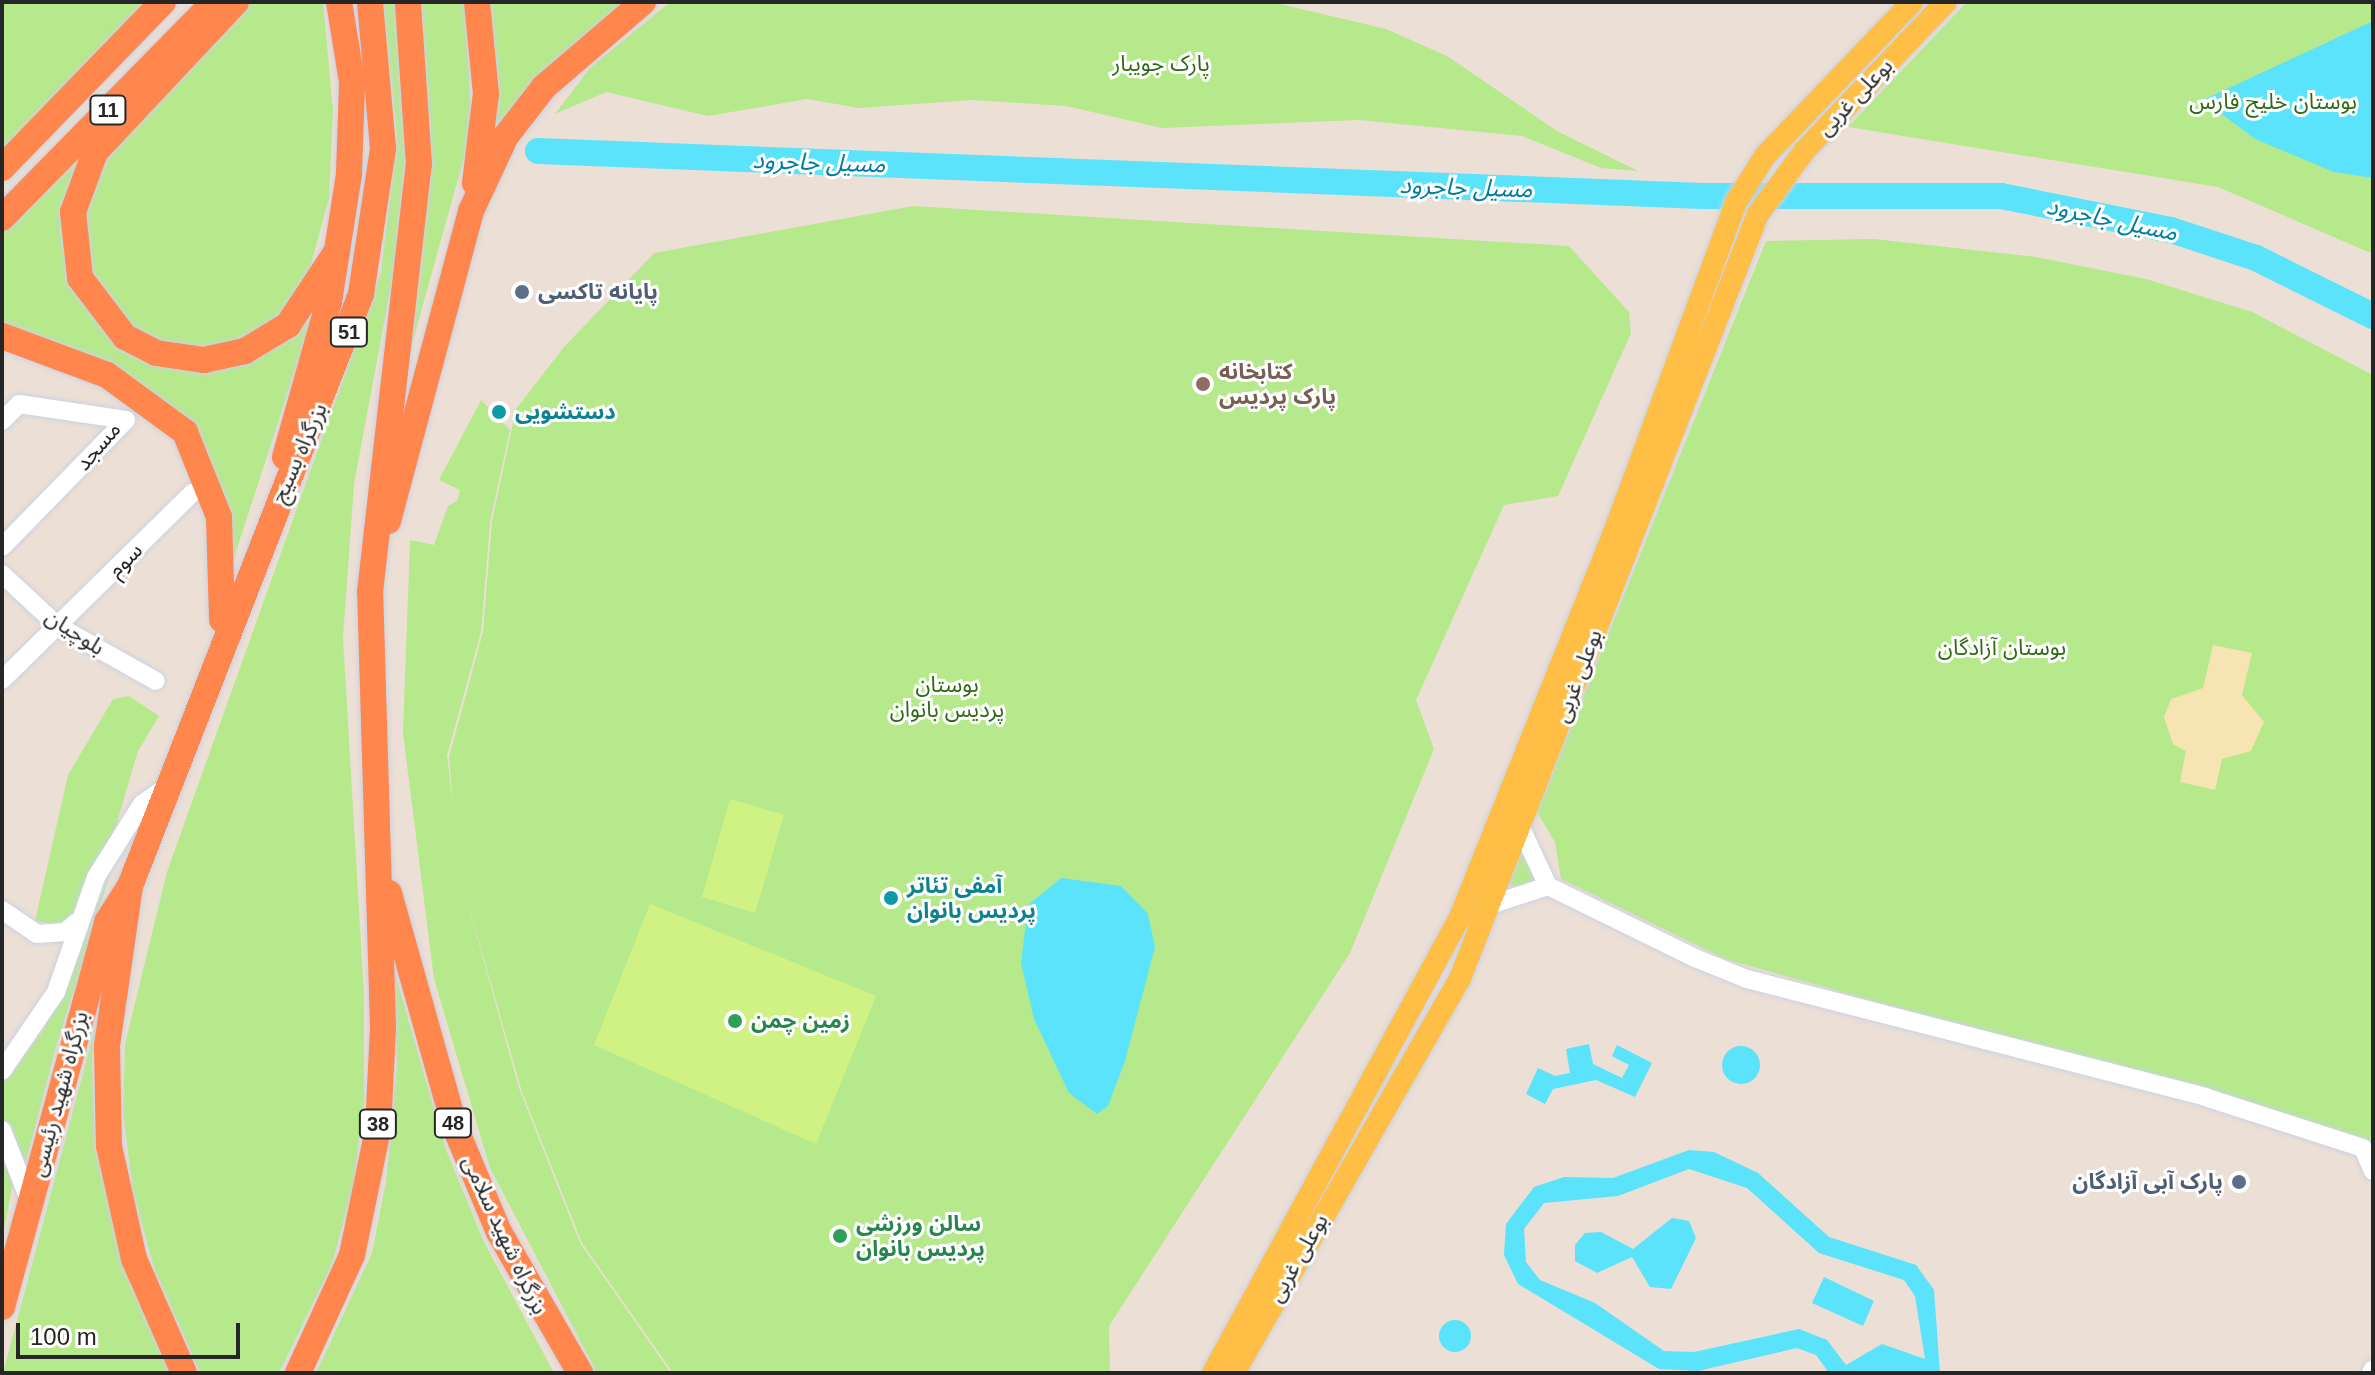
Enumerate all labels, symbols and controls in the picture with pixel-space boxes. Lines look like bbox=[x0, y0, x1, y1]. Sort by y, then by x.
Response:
park label: پارک جویبار bbox=[1112, 51, 1210, 77]
street label: بوعلی غربی bbox=[1812, 53, 1898, 141]
park label: بوستان خلیج فارس bbox=[2189, 89, 2357, 115]
road number: 11 bbox=[88, 94, 128, 126]
water label: مسیل جاجرود bbox=[752, 145, 886, 179]
water label: مسیل جاجرود bbox=[1399, 170, 1533, 204]
water label: مسیل جاجرود bbox=[2044, 191, 2180, 247]
place label: پایانه تاکسی bbox=[538, 279, 658, 305]
marker: پایانه تاکسی bbox=[513, 283, 531, 301]
road number: 51 bbox=[329, 316, 369, 348]
place label: کتابخانه پارک پردیس bbox=[1219, 358, 1336, 410]
marker: کتابخانه پارک پردیس bbox=[1194, 375, 1212, 393]
street label: بزرگراه بسیج bbox=[265, 399, 333, 507]
place label: دستشویی bbox=[515, 399, 616, 425]
marker: دستشویی bbox=[490, 403, 508, 421]
street label: مسجد bbox=[70, 416, 126, 476]
street label: سوم bbox=[102, 537, 148, 583]
street label: بلوچیان bbox=[40, 603, 110, 661]
street label: بوعلی غربی bbox=[1548, 626, 1608, 726]
park label: بوستان آزادگان bbox=[1938, 635, 2066, 661]
park label: بوستان پردیس بانوان bbox=[890, 671, 1004, 722]
place label: آمفی تئاتر پردیس بانوان bbox=[907, 872, 1036, 924]
marker: آمفی تئاتر پردیس بانوان bbox=[882, 889, 900, 907]
street label: بزرگراه شهید رئیسی bbox=[24, 1008, 94, 1180]
place label: زمین چمن bbox=[751, 1008, 850, 1034]
marker: زمین چمن bbox=[726, 1012, 744, 1030]
road number: 48 bbox=[433, 1107, 473, 1139]
road number: 38 bbox=[358, 1108, 398, 1140]
street label: بزرگراه شهید سلامی bbox=[457, 1152, 553, 1318]
place label: پارک آبی آزادگان bbox=[2072, 1169, 2223, 1195]
marker: پارک آبی آزادگان bbox=[2230, 1173, 2248, 1191]
street label: بوعلی غربی bbox=[1262, 1209, 1334, 1307]
place label: سالن ورزشی پردیس بانوان bbox=[856, 1210, 985, 1262]
marker: سالن ورزشی پردیس بانوان bbox=[831, 1227, 849, 1245]
scale bar bbox=[20, 1307, 244, 1357]
text: 100 m bbox=[30, 1323, 97, 1350]

